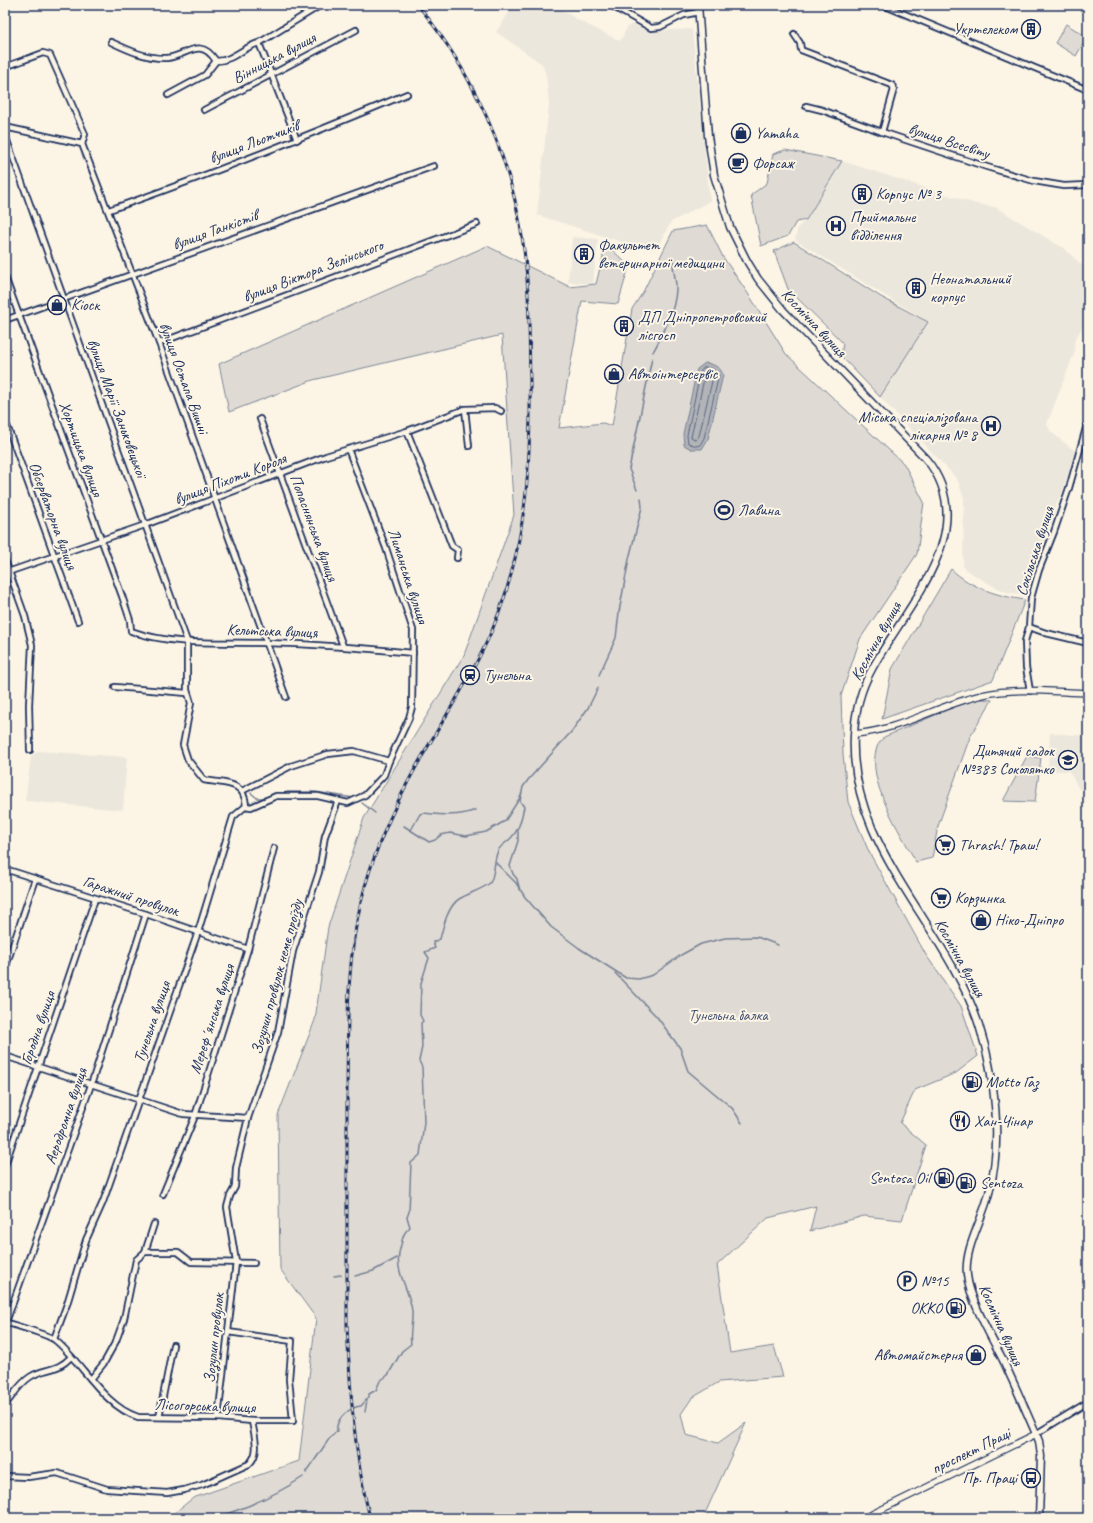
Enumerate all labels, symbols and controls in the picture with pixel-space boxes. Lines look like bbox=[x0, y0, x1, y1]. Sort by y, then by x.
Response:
building icon: Укртелеком bbox=[1020, 18, 1042, 40]
place label: Укртелеком bbox=[953, 19, 1019, 39]
street label: Вінницька вулиця bbox=[229, 27, 320, 88]
street label: вулиця Льотчиків bbox=[206, 114, 305, 168]
street label: вулиця Всесвіту bbox=[906, 119, 993, 164]
shop icon: Yamaha bbox=[730, 122, 752, 144]
place label: Yamaha bbox=[755, 123, 800, 143]
cafe icon: Форсаж bbox=[727, 152, 749, 174]
place label: Форсаж bbox=[752, 153, 796, 173]
building icon: Корпус № 3 bbox=[851, 183, 873, 205]
place label: Корпус № 3 bbox=[876, 184, 943, 204]
street label: вулиця Танкістів bbox=[170, 204, 264, 255]
place label: Приймальне відділення bbox=[850, 207, 917, 245]
hospital icon: Приймальне відділення bbox=[825, 215, 847, 237]
street label: вулиця Віктора Зелінського bbox=[240, 234, 388, 307]
place label: Факультет ветеринарної медицини bbox=[598, 235, 725, 273]
building icon: Факультет ветеринарної медицини bbox=[573, 243, 595, 265]
place label: Неонатальний корпус bbox=[930, 269, 1012, 307]
building icon: Неонатальний корпус bbox=[905, 277, 927, 299]
street label: Космічна вулиця bbox=[777, 284, 852, 362]
shop icon: Кіоск bbox=[46, 294, 68, 316]
place label: Кіоск bbox=[71, 295, 100, 315]
place label: ДП Дніпропетровський лісгосп bbox=[638, 307, 768, 345]
building icon: ДП Дніпропетровський лісгосп bbox=[613, 315, 635, 337]
street label: вулиця Остапа Вишні bbox=[155, 320, 214, 438]
street label: вулиця Марії Заньковецької bbox=[83, 336, 152, 483]
shop icon: Автоінтерсервіс bbox=[603, 363, 625, 385]
place label: Автоінтерсервіс bbox=[628, 364, 719, 384]
street label: Хортицька вулиця bbox=[55, 399, 108, 500]
place label: Міська спеціалізована лікарня № 8 bbox=[858, 407, 979, 445]
hospital icon: Міська спеціалізована лікарня № 8 bbox=[980, 415, 1002, 437]
street label: вулиця Піхоти Короля bbox=[171, 448, 290, 509]
street label: Обсерваторна вулиця bbox=[24, 459, 82, 574]
street label: Попаснянська вулиця bbox=[285, 472, 343, 585]
sports icon: Лавина bbox=[713, 499, 735, 521]
place label: Лавина bbox=[738, 500, 781, 520]
street label: Сокільська вулиця bbox=[1011, 503, 1059, 598]
street label: Лиманська вулиця bbox=[383, 526, 433, 627]
street label: Космічна вулиця bbox=[846, 597, 906, 684]
street label: Кельтська вулиця bbox=[226, 619, 319, 643]
station icon: Тунельна bbox=[459, 664, 481, 686]
place label: Тунельна bbox=[484, 665, 532, 685]
place label: Дитячий садок №383 Соколятко bbox=[961, 741, 1055, 779]
school or university icon: Дитячий садок №383 Соколятко bbox=[1057, 749, 1079, 771]
supermarket icon: Thrash! Траш! bbox=[934, 834, 956, 856]
place label: Thrash! Траш! bbox=[959, 835, 1042, 855]
street label: Гаражний провулок bbox=[81, 871, 183, 921]
supermarket icon: Корзинка bbox=[930, 887, 952, 909]
place label: Корзинка bbox=[955, 888, 1006, 908]
street label: Зозулин провулок немє проїзду bbox=[247, 896, 308, 1057]
shop icon: Ніко-Дніпро bbox=[970, 909, 992, 931]
place label: Ніко-Дніпро bbox=[995, 910, 1064, 930]
street label: Космічна вулиця bbox=[930, 915, 990, 1002]
street label: Мерефʼянська вулиця bbox=[185, 961, 239, 1076]
street label: Тунельна вулиця bbox=[129, 977, 176, 1065]
street label: Городна вулиця bbox=[16, 987, 60, 1067]
park label: Тунельна балка bbox=[688, 1005, 769, 1025]
street label: Аеродромна вулиця bbox=[40, 1064, 92, 1167]
fuel station icon: Motto Газ bbox=[961, 1071, 983, 1093]
place label: Motto Газ bbox=[986, 1072, 1040, 1092]
restaurant icon: Хан-Чінар bbox=[949, 1110, 971, 1132]
place label: Хан-Чінар bbox=[974, 1111, 1033, 1131]
fuel station icon: Sentosa Oil bbox=[933, 1167, 955, 1189]
place label: Sentosa Oil bbox=[869, 1168, 933, 1188]
fuel station icon: Sentoza bbox=[955, 1172, 977, 1194]
place label: Sentoza bbox=[980, 1173, 1024, 1193]
parking icon: №15 bbox=[896, 1270, 918, 1292]
place label: №15 bbox=[921, 1271, 949, 1291]
street label: Космічна вулиця bbox=[974, 1281, 1028, 1370]
street label: Зозулин провулок bbox=[199, 1291, 229, 1384]
fuel station icon: OKKO bbox=[945, 1297, 967, 1319]
place label: OKKO bbox=[910, 1298, 944, 1318]
shop icon: Автомайстерня bbox=[965, 1344, 987, 1366]
place label: Автомайстерня bbox=[874, 1345, 963, 1365]
street label: Лісогорська вулиця bbox=[155, 1394, 257, 1418]
street label: проспект Праці bbox=[928, 1422, 1016, 1479]
bus stop icon: Пр. Праці bbox=[1020, 1467, 1042, 1489]
place label: Пр. Праці bbox=[962, 1468, 1019, 1488]

